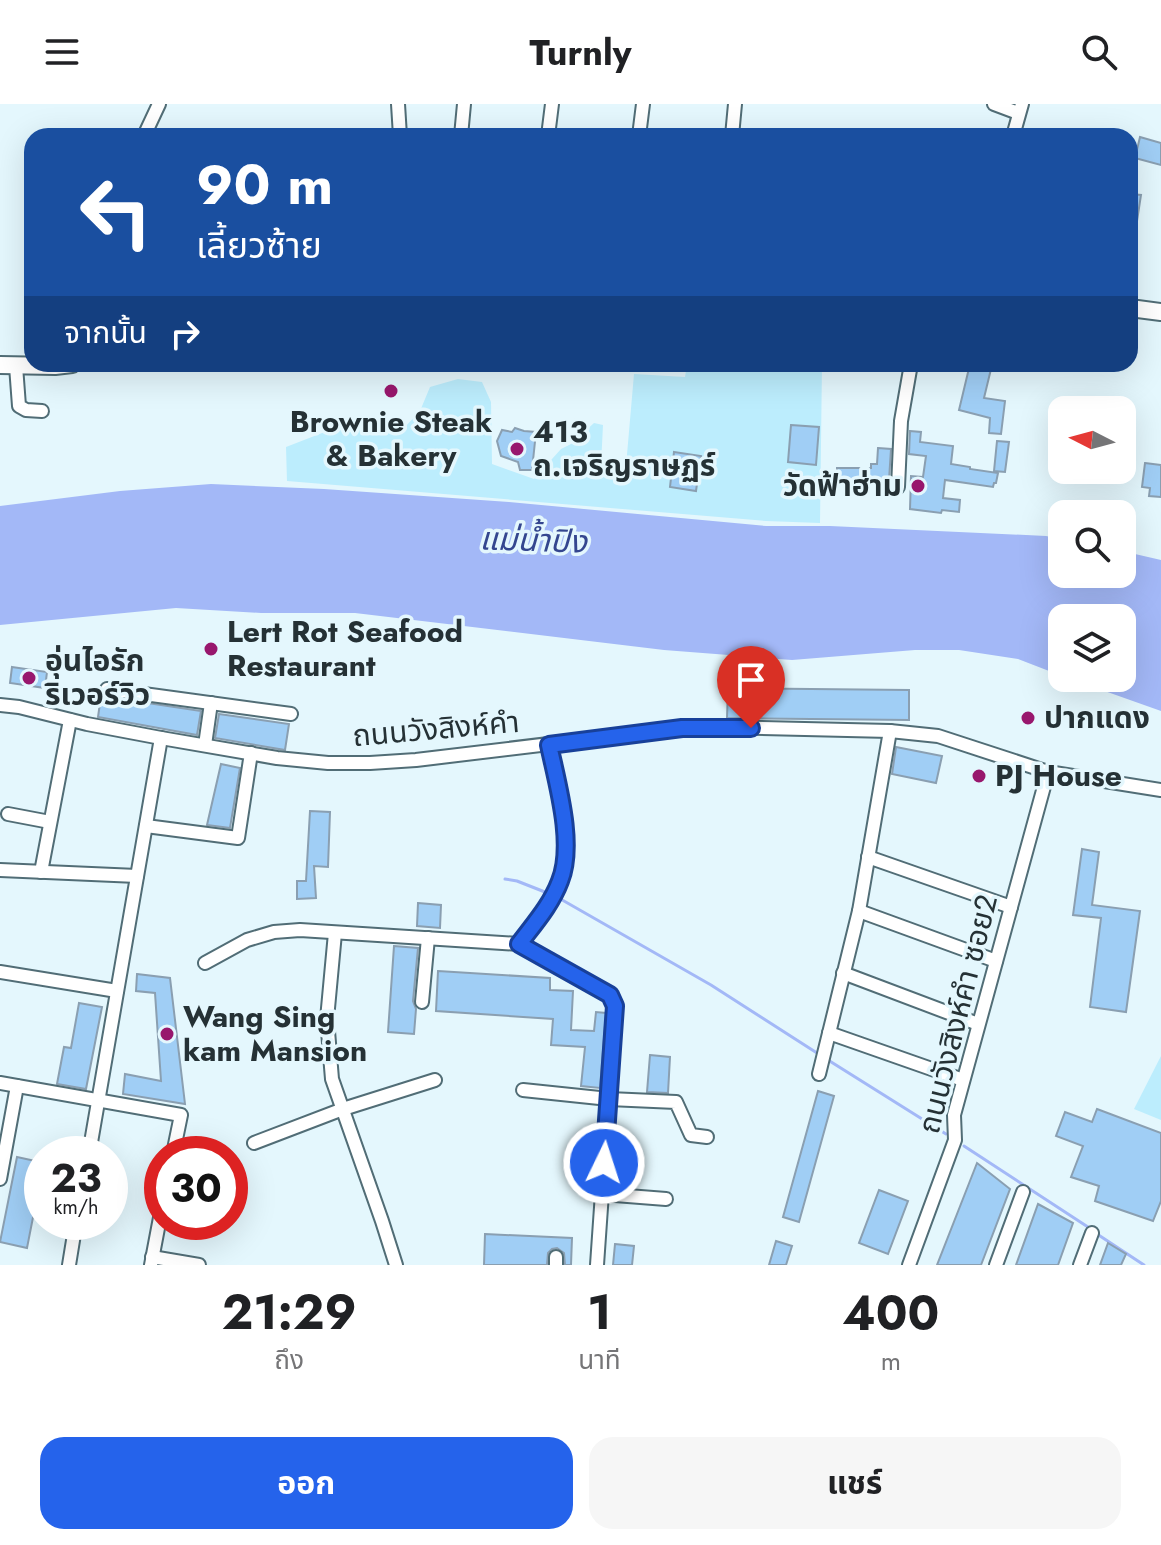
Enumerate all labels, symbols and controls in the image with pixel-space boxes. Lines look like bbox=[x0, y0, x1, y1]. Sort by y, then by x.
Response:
text: Turnly bbox=[530, 26, 632, 78]
icon: menu bbox=[40, 30, 84, 74]
icon: search bbox=[1077, 30, 1121, 74]
text: 90 m bbox=[196, 144, 333, 225]
icon: left bbox=[64, 160, 168, 264]
text: เลี้ยวซ้าย bbox=[196, 219, 322, 271]
text: จากนั้น bbox=[64, 311, 147, 354]
icon: right bbox=[163, 312, 207, 356]
marker: Brownie Steak & Bakery bbox=[382, 382, 400, 400]
north arrow bbox=[1048, 396, 1136, 484]
map controls bbox=[1048, 396, 1136, 692]
place label: Brownie Steak & Bakery bbox=[290, 400, 493, 477]
place label: 413 ถ.เจริญราษฏร์ bbox=[533, 410, 716, 487]
marker: 413 ถ.เจริญราษฏร์ bbox=[508, 440, 526, 458]
place label: วัดฟ้าฮ่าม bbox=[783, 464, 902, 507]
marker: วัดฟ้าฮ่าม bbox=[909, 477, 927, 495]
button: search bbox=[1048, 500, 1136, 588]
water label: แม่น้ำปิง bbox=[479, 515, 589, 565]
button: layers bbox=[1048, 604, 1136, 692]
place label: Lert Rot Seafood Restaurant bbox=[227, 610, 463, 687]
place label: อุ่นไอรัก ริเวอร์วิว bbox=[44, 639, 150, 716]
marker: Lert Rot Seafood Restaurant bbox=[202, 640, 220, 658]
pin bbox=[717, 646, 785, 728]
icon: arrive bbox=[729, 658, 773, 702]
marker: อุ่นไอรัก ริเวอร์วิว bbox=[20, 669, 38, 687]
place label: ปากแดง bbox=[1044, 696, 1150, 739]
street label: ถนนวังสิงห์คำ bbox=[351, 700, 521, 757]
marker: ปากแดง bbox=[1019, 709, 1037, 727]
place label: PJ House bbox=[995, 754, 1122, 797]
marker: PJ House bbox=[970, 767, 988, 785]
street label: ถนนวังสิงห์คำ ซอย2 bbox=[907, 890, 1008, 1138]
place label: Wang Sing kam Mansion bbox=[183, 995, 367, 1072]
marker: Wang Sing kam Mansion bbox=[158, 1025, 176, 1043]
position arrow bbox=[562, 1121, 646, 1205]
speed limit sign: 30 bbox=[144, 1136, 248, 1240]
text: 23 bbox=[50, 1149, 102, 1207]
text: km/h bbox=[53, 1193, 99, 1222]
text: 21:29 bbox=[222, 1278, 357, 1347]
text: 1 bbox=[587, 1278, 612, 1347]
text: 400 bbox=[842, 1279, 939, 1348]
text: ถึง bbox=[274, 1341, 304, 1379]
text: นาที bbox=[578, 1341, 621, 1379]
text: m bbox=[881, 1342, 901, 1380]
button: ออก bbox=[40, 1437, 573, 1529]
button: แชร์ bbox=[589, 1437, 1121, 1529]

